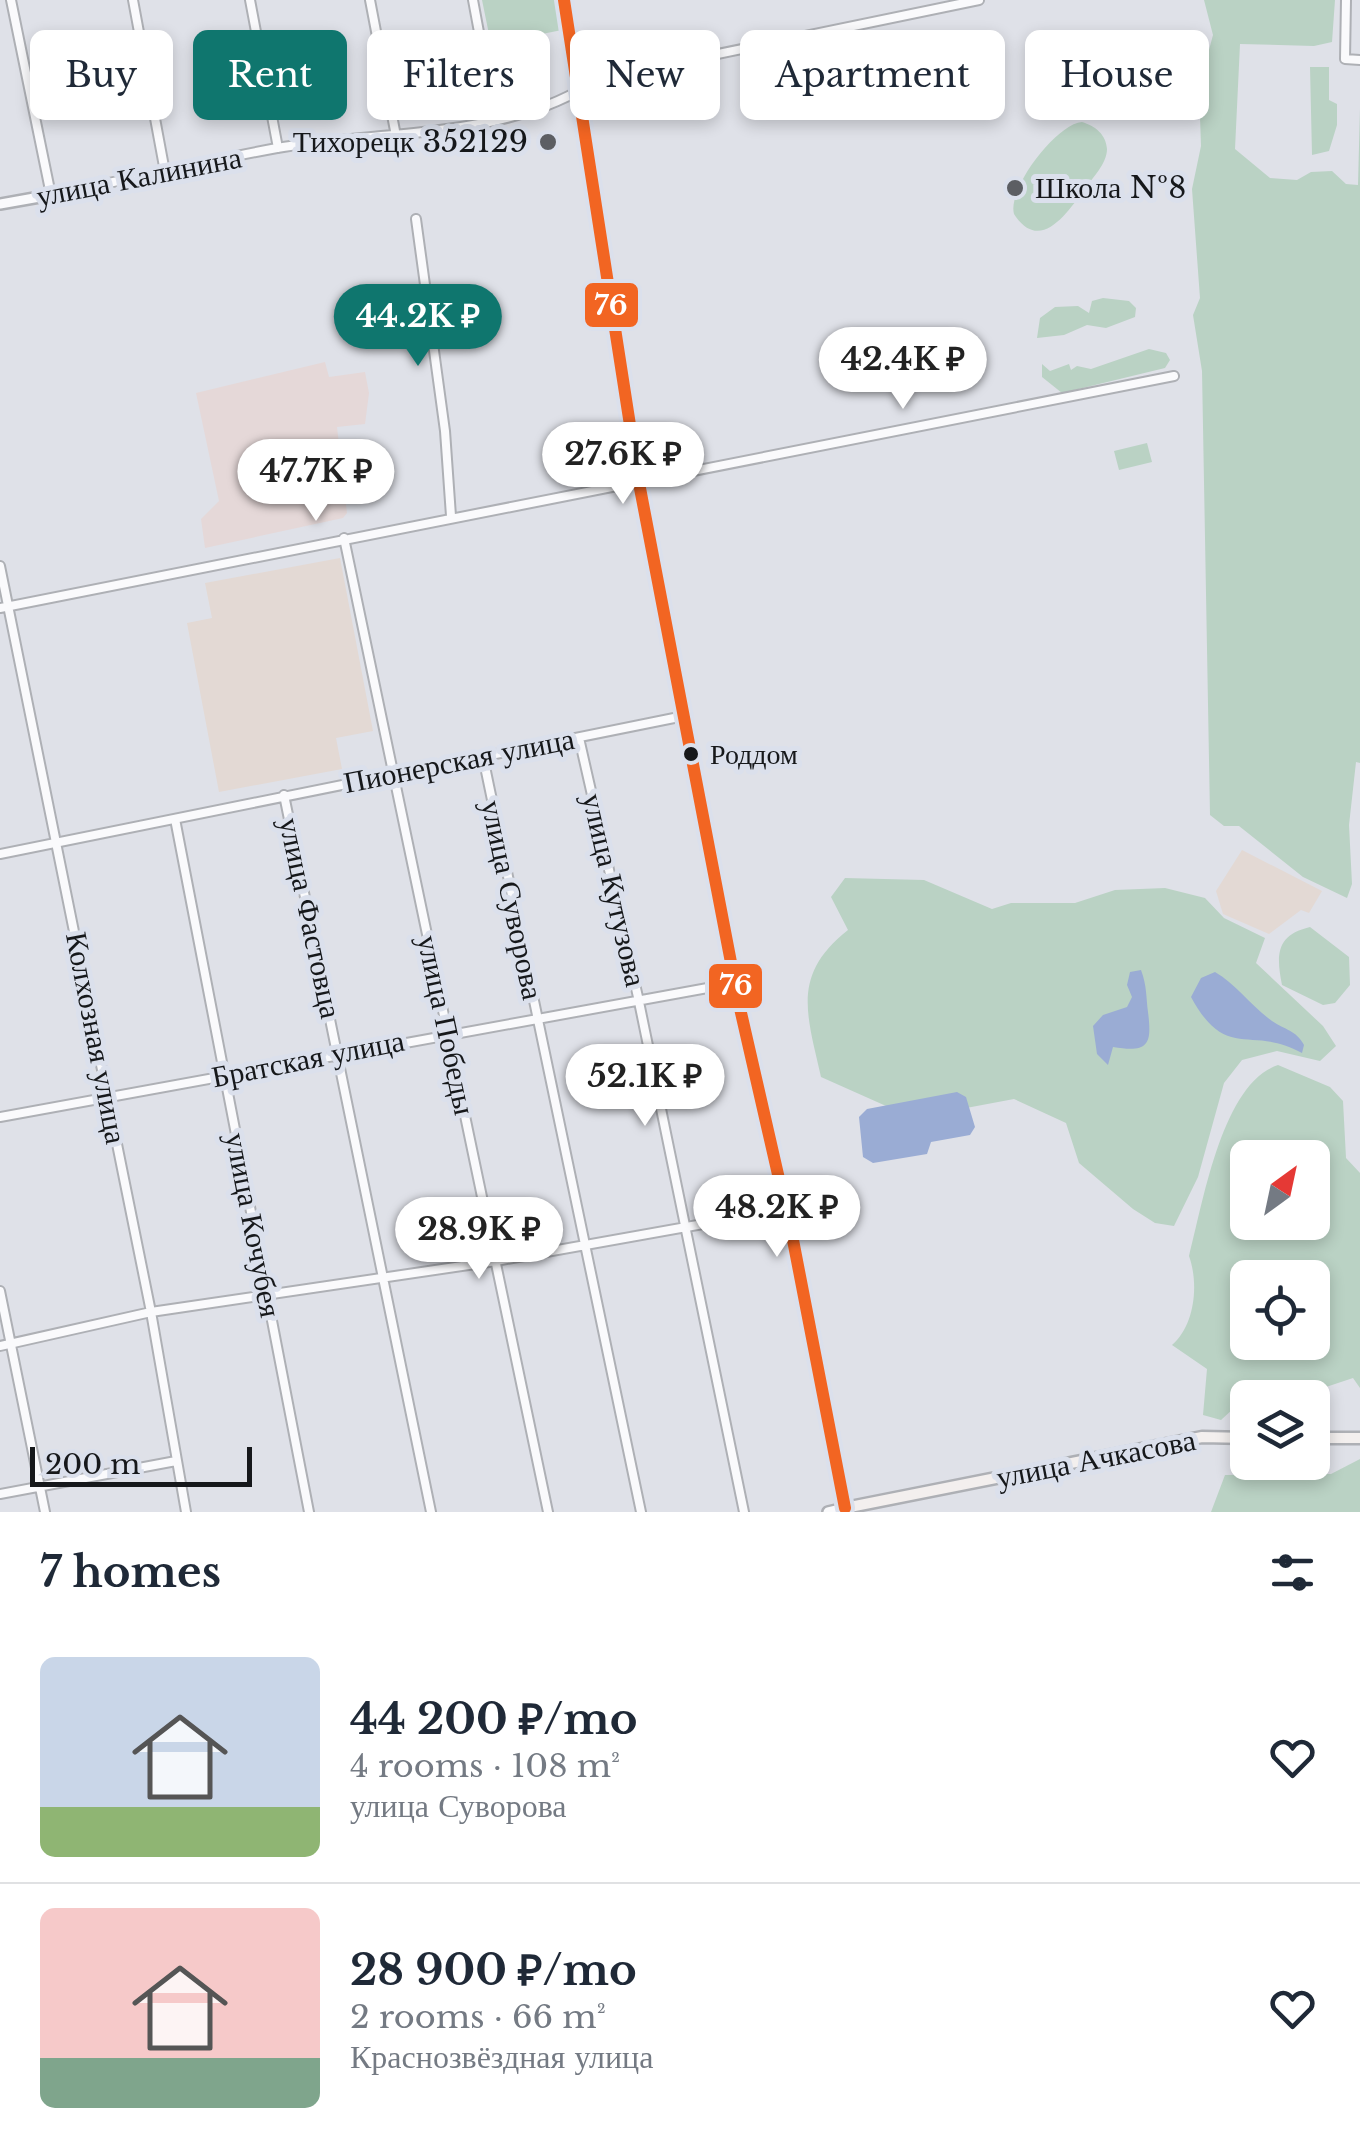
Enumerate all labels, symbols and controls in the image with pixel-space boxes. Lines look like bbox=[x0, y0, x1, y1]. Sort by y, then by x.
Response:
chip: Buy bbox=[30, 30, 173, 120]
chip: Rent bbox=[193, 30, 347, 120]
chip: Filters bbox=[367, 30, 550, 120]
chip: New bbox=[570, 30, 720, 120]
chip: Apartment bbox=[740, 30, 1005, 120]
chip: House bbox=[1025, 30, 1209, 120]
place label: Тихорецк 352129 bbox=[293, 123, 528, 160]
marker: Тихорецк 352129 bbox=[537, 131, 559, 153]
street label: улица Калинина bbox=[33, 138, 245, 215]
place label: Школа №8 bbox=[1035, 169, 1187, 206]
marker: Школа №8 bbox=[1004, 177, 1026, 199]
line badge: 76 bbox=[583, 281, 640, 329]
pin: 44.2K ₽ bbox=[326, 284, 510, 369]
text: 76 bbox=[594, 288, 628, 323]
text: 44.2K ₽ bbox=[356, 296, 480, 336]
pin: 42.4K ₽ bbox=[811, 327, 995, 412]
text: 42.4K ₽ bbox=[841, 339, 965, 379]
pin: 27.6K ₽ bbox=[531, 422, 715, 507]
text: 27.6K ₽ bbox=[564, 434, 682, 474]
pin: 47.7K ₽ bbox=[224, 439, 408, 524]
text: 47.7K ₽ bbox=[259, 451, 373, 491]
street label: Пионерская улица bbox=[340, 720, 577, 801]
place label: Роддом bbox=[710, 737, 798, 772]
marker: Роддом bbox=[681, 744, 701, 764]
street label: улица Кутузова bbox=[574, 790, 655, 990]
street label: улица Суворова bbox=[473, 797, 552, 1003]
street label: улица Фастовца bbox=[271, 814, 350, 1022]
street label: Колхозная улица bbox=[58, 929, 135, 1147]
street label: улица Победы bbox=[409, 932, 484, 1118]
line badge: 76 bbox=[707, 962, 764, 1010]
text: 76 bbox=[719, 968, 753, 1003]
street label: Братская улица bbox=[208, 1022, 407, 1095]
pin: 52.1K ₽ bbox=[553, 1044, 737, 1129]
text: 52.1K ₽ bbox=[588, 1056, 702, 1096]
street label: улица Кочубея bbox=[217, 1130, 290, 1320]
north arrow bbox=[1230, 1140, 1330, 1240]
map controls bbox=[1230, 1140, 1330, 1480]
pin: 48.2K ₽ bbox=[685, 1175, 869, 1260]
text: 48.2K ₽ bbox=[715, 1187, 839, 1227]
pin: 28.9K ₽ bbox=[387, 1197, 571, 1282]
text: 28.9K ₽ bbox=[417, 1209, 541, 1249]
button: locate bbox=[1230, 1260, 1330, 1360]
button: layers bbox=[1230, 1380, 1330, 1480]
street label: улица Ачкасова bbox=[993, 1421, 1199, 1496]
scale bar bbox=[30, 1442, 252, 1486]
text: 200 m bbox=[45, 1447, 140, 1482]
icon: filters bbox=[1265, 1545, 1320, 1600]
text: 7 homes bbox=[40, 1546, 221, 1598]
text: 44 200 ₽/mo bbox=[350, 1693, 638, 1745]
icon: home bbox=[120, 1697, 240, 1817]
icon: heart bbox=[1265, 1730, 1320, 1785]
text: 4 rooms · 108 m² bbox=[350, 1746, 620, 1786]
text: улица Суворова bbox=[350, 1786, 567, 1826]
text: 28 900 ₽/mo bbox=[350, 1944, 637, 1996]
icon: home bbox=[120, 1948, 240, 2068]
icon: heart bbox=[1265, 1981, 1320, 2036]
text: 2 rooms · 66 m² bbox=[350, 1997, 606, 2037]
text: Краснозвёздная улица bbox=[350, 2037, 653, 2077]

